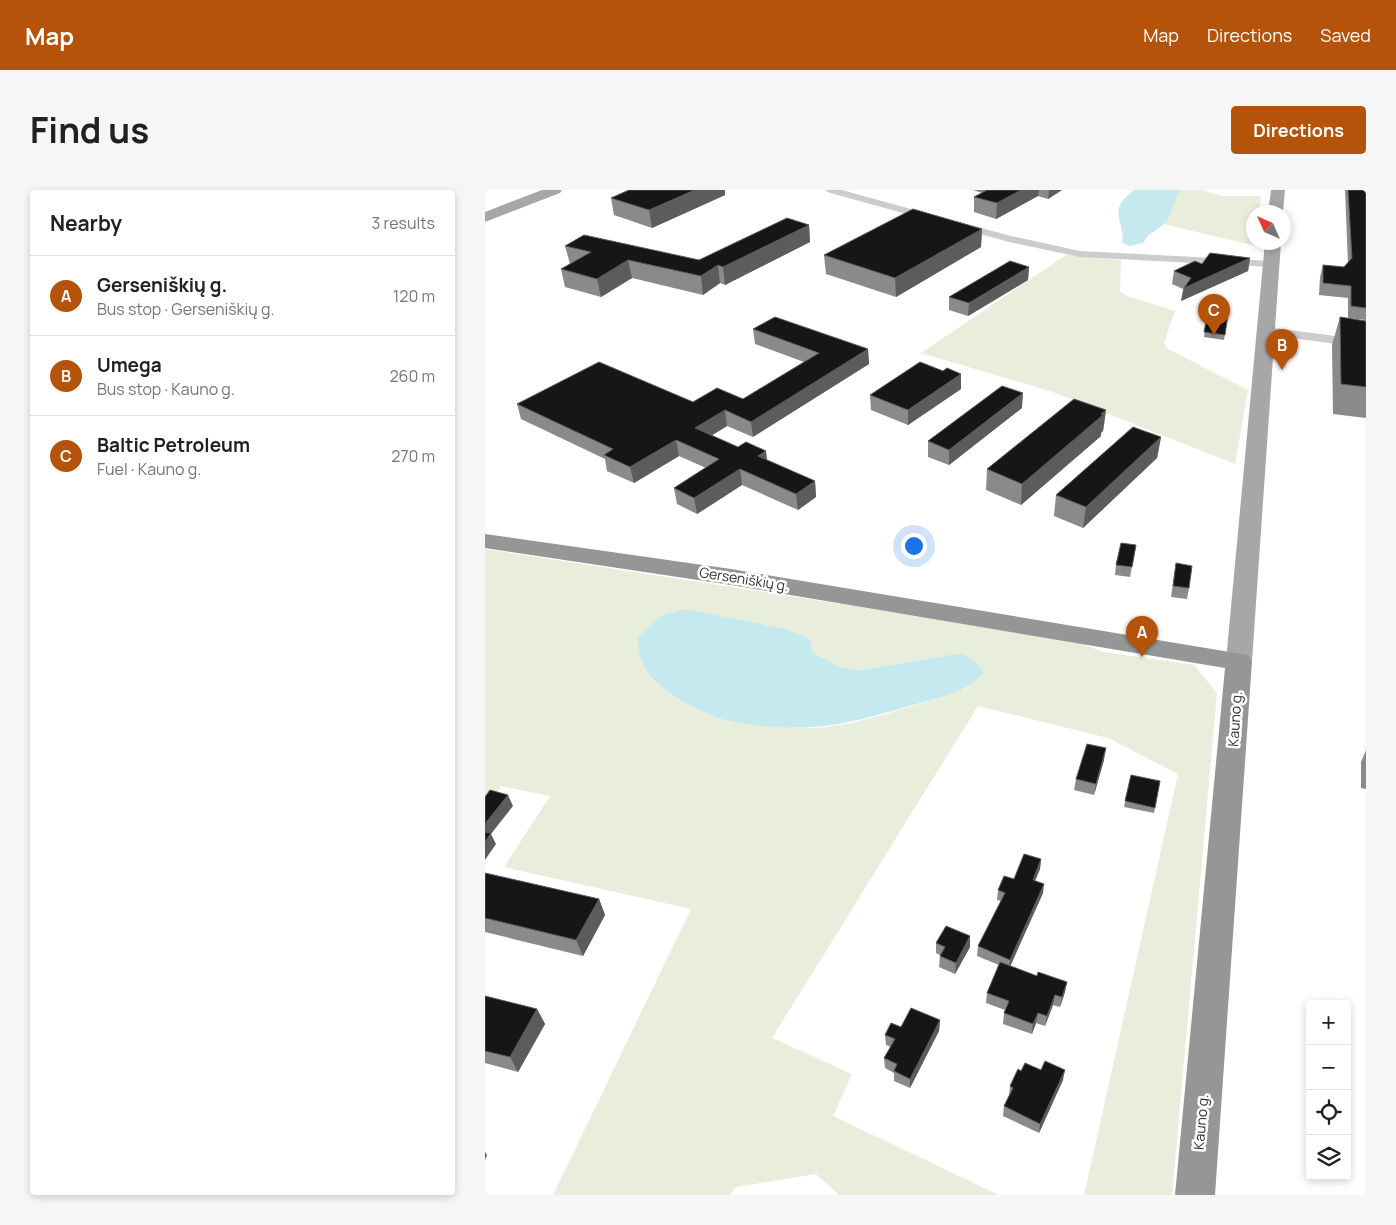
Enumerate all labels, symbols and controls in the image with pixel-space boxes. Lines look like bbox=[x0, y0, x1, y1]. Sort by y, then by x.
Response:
text: Map bbox=[25, 19, 74, 52]
text: Map bbox=[1143, 23, 1179, 47]
text: Directions bbox=[1207, 23, 1292, 47]
text: Saved bbox=[1320, 23, 1371, 47]
text: Find us bbox=[30, 106, 149, 154]
button: Directions bbox=[1231, 106, 1366, 154]
north arrow bbox=[1246, 205, 1291, 250]
text: Nearby bbox=[50, 209, 122, 237]
text: 3 results bbox=[372, 212, 435, 234]
text: Gerseniškių g. bbox=[97, 272, 227, 298]
text: A bbox=[61, 285, 71, 307]
text: 120 m bbox=[393, 285, 435, 307]
pin: C bbox=[1198, 294, 1230, 335]
text: Bus stop · Gerseniškių g. bbox=[97, 298, 275, 320]
pin: B bbox=[1266, 329, 1298, 370]
text: Umega bbox=[97, 352, 162, 378]
text: B bbox=[61, 365, 71, 387]
text: 260 m bbox=[389, 365, 435, 387]
text: Bus stop · Kauno g. bbox=[97, 378, 235, 400]
text: Baltic Petroleum bbox=[97, 432, 250, 458]
text: C bbox=[60, 445, 72, 467]
text: 270 m bbox=[391, 445, 435, 467]
text: Fuel · Kauno g. bbox=[97, 458, 201, 480]
your location bbox=[901, 533, 927, 559]
street label: Gerseniškių g. bbox=[698, 562, 790, 595]
pin: A bbox=[1126, 616, 1158, 657]
street label: Kauno g. bbox=[1223, 691, 1246, 747]
map controls bbox=[1306, 1000, 1351, 1180]
button: + bbox=[1306, 1000, 1351, 1045]
button: − bbox=[1306, 1045, 1351, 1090]
button: locate bbox=[1306, 1090, 1351, 1135]
street label: Kauno g. bbox=[1189, 1093, 1212, 1150]
button: layers bbox=[1306, 1135, 1351, 1180]

